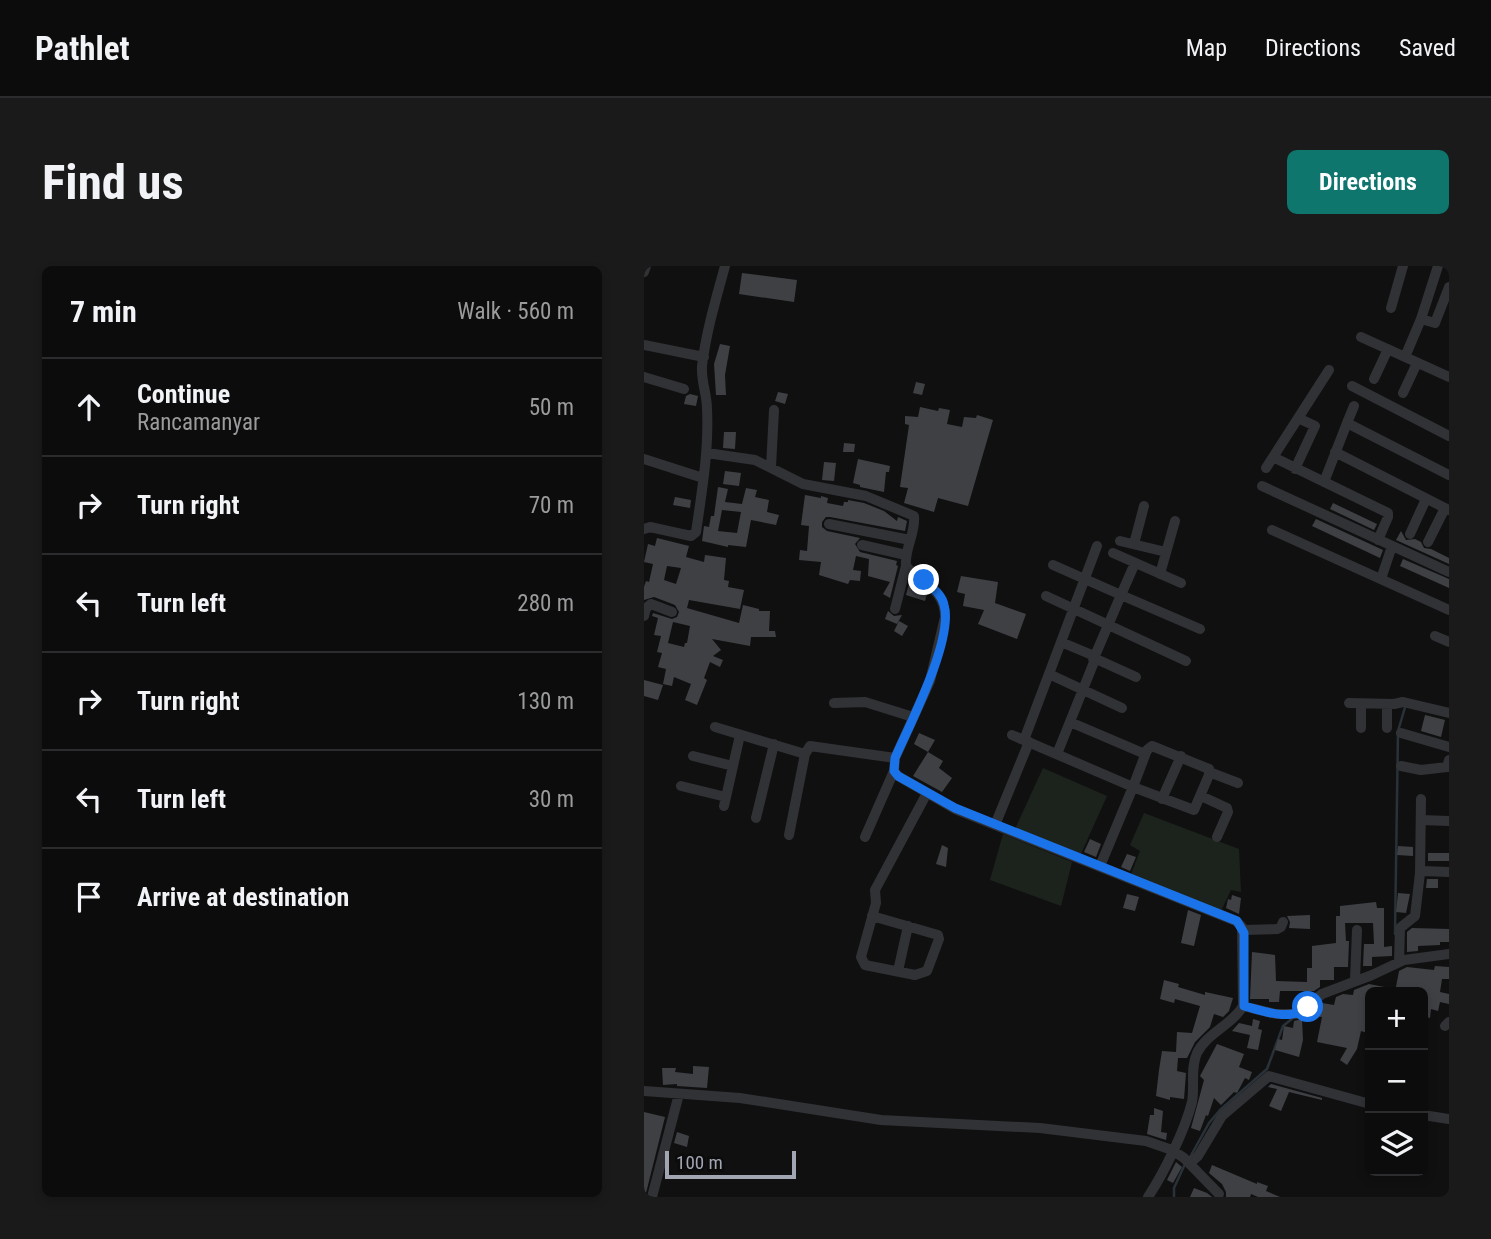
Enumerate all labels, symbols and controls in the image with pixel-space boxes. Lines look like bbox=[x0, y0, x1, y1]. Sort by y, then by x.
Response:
text: Pathlet bbox=[35, 29, 130, 68]
text: Map bbox=[1186, 34, 1227, 62]
text: Directions bbox=[1265, 34, 1361, 62]
text: Saved bbox=[1399, 34, 1456, 62]
button: Directions bbox=[1287, 150, 1449, 214]
text: Find us bbox=[42, 154, 184, 211]
text: 7 min bbox=[70, 294, 137, 329]
text: Walk · 560 m bbox=[457, 298, 574, 325]
text: Continue bbox=[137, 379, 230, 409]
icon: ahead bbox=[70, 388, 108, 426]
text: 50 m bbox=[529, 394, 574, 421]
text: Rancamanyar bbox=[137, 409, 260, 436]
icon: right bbox=[70, 486, 108, 524]
text: Turn right bbox=[137, 490, 239, 520]
text: 70 m bbox=[529, 492, 574, 519]
route end bbox=[908, 564, 939, 595]
icon: left bbox=[70, 584, 108, 622]
text: Turn left bbox=[137, 588, 226, 618]
text: 280 m bbox=[517, 590, 574, 617]
icon: right bbox=[70, 682, 108, 720]
text: Turn right bbox=[137, 686, 239, 716]
text: 130 m bbox=[517, 688, 574, 715]
icon: left bbox=[70, 780, 108, 818]
text: Turn left bbox=[137, 784, 226, 814]
text: 30 m bbox=[529, 786, 574, 813]
icon: arrive bbox=[70, 878, 108, 916]
text: Arrive at destination bbox=[137, 882, 349, 912]
map controls bbox=[1365, 987, 1428, 1176]
button: + bbox=[1365, 987, 1428, 1050]
route start bbox=[1292, 991, 1323, 1022]
button: − bbox=[1365, 1050, 1428, 1113]
button: layers bbox=[1365, 1113, 1428, 1176]
scale bar bbox=[665, 1148, 796, 1180]
text: 100 m bbox=[676, 1151, 723, 1174]

